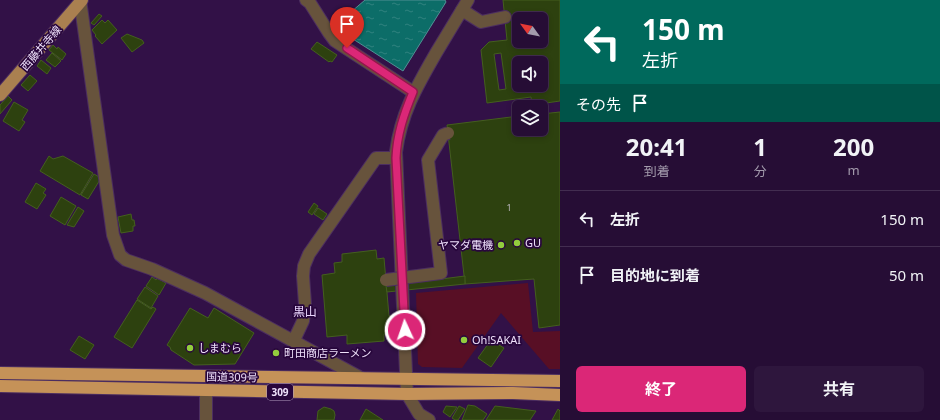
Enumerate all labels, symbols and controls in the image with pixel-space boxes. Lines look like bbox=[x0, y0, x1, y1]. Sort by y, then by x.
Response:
pin bbox=[330, 7.0, 364, 48]
text: 150 m bbox=[642, 10, 725, 48]
north arrow bbox=[512, 12, 548, 48]
map controls bbox=[512, 12, 548, 136]
icon: arrive bbox=[336, 13, 358, 35]
icon: left bbox=[576, 16, 628, 68]
street label: 西藤井寺線 bbox=[17, 22, 64, 73]
text: 左折 bbox=[642, 48, 678, 72]
button: sound bbox=[512, 56, 548, 92]
icon: arrive bbox=[629, 92, 651, 114]
text: その先 bbox=[576, 94, 621, 114]
button: layers bbox=[512, 100, 548, 136]
text: 20:41 bbox=[626, 130, 688, 163]
text: 1 bbox=[753, 130, 767, 163]
text: 200 bbox=[833, 130, 874, 163]
text: m bbox=[847, 161, 860, 179]
text: 到着 bbox=[644, 162, 670, 180]
text: 分 bbox=[754, 162, 767, 180]
house number: 1 bbox=[506, 201, 512, 214]
icon: left bbox=[576, 208, 598, 230]
text: 左折 bbox=[610, 209, 640, 229]
text: 150 m bbox=[880, 209, 924, 229]
place label: GU bbox=[525, 235, 541, 250]
place label: ヤマダ電機 bbox=[438, 237, 493, 252]
marker: GU bbox=[512, 238, 522, 248]
marker: ヤマダ電機 bbox=[496, 240, 506, 250]
icon: arrive bbox=[576, 264, 598, 286]
text: 目的地に到着 bbox=[610, 265, 700, 285]
text: 50 m bbox=[889, 265, 924, 285]
district label: 黒山 bbox=[293, 303, 317, 320]
position arrow bbox=[384, 309, 426, 351]
place label: Oh!SAKAI bbox=[472, 332, 521, 347]
marker: Oh!SAKAI bbox=[459, 335, 469, 345]
place label: しまむら bbox=[198, 340, 242, 355]
marker: しまむら bbox=[185, 343, 195, 353]
place label: 町田商店ラーメン bbox=[284, 345, 372, 360]
marker: 町田商店ラーメン bbox=[271, 348, 281, 358]
button: 終了 bbox=[576, 366, 746, 412]
button: 共有 bbox=[754, 366, 924, 412]
street label: 国道309号 bbox=[206, 369, 258, 384]
road number: 309 bbox=[267, 384, 293, 400]

